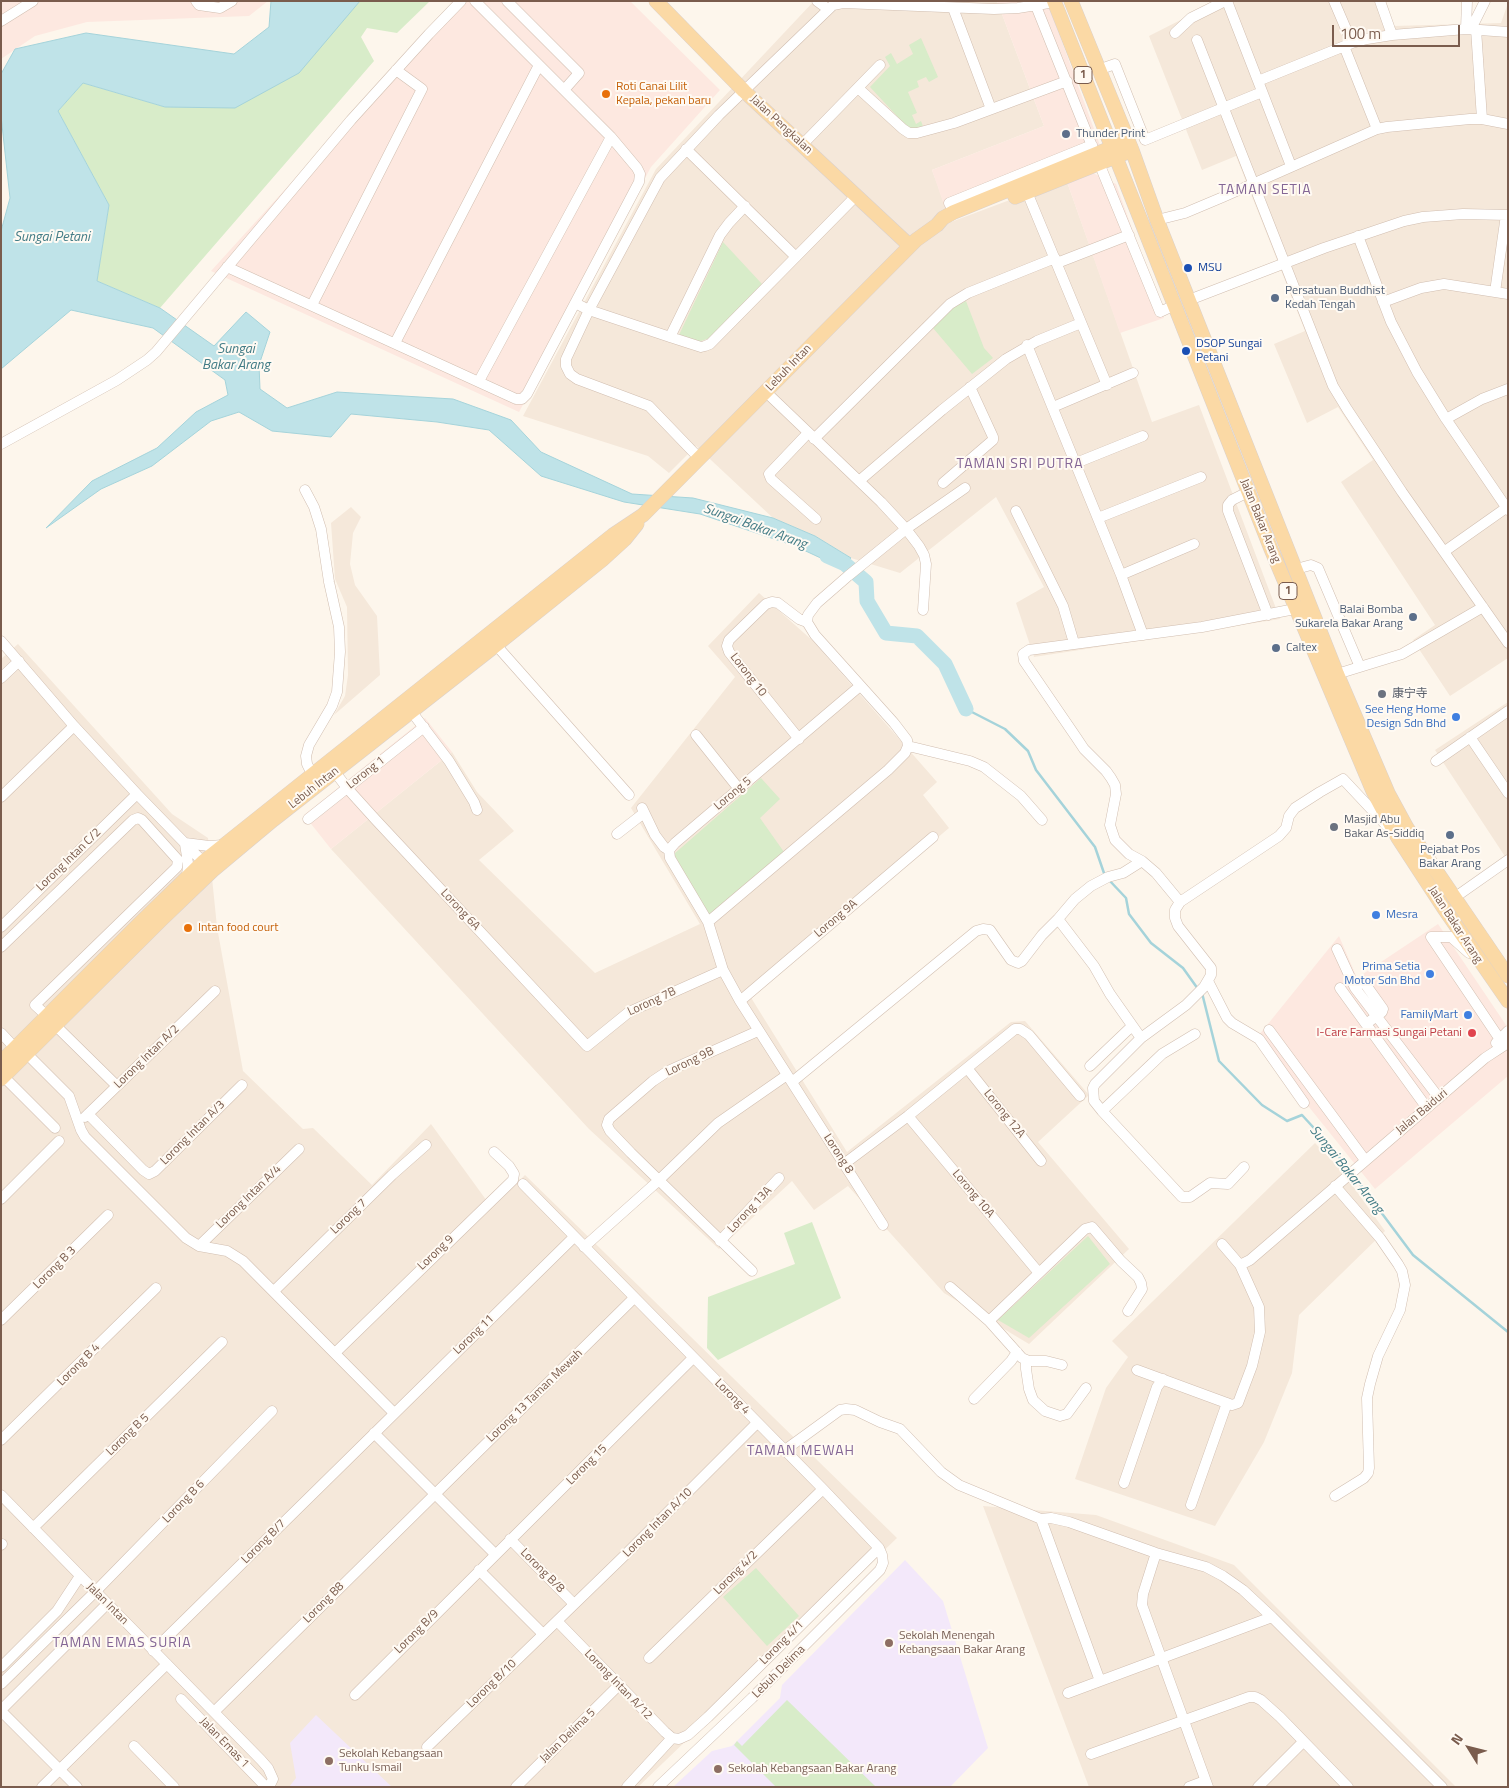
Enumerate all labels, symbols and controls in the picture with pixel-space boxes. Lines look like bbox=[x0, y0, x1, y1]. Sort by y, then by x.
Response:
scale bar bbox=[1334, 15, 1462, 47]
text: 100 m bbox=[1340, 22, 1381, 45]
road number: 1 bbox=[1074, 66, 1092, 84]
place label: Roti Canai Lilit Kepala, pekan baru bbox=[616, 80, 711, 108]
marker: Roti Canai Lilit Kepala, pekan baru bbox=[600, 88, 612, 100]
street label: Jalan Pengkalan bbox=[747, 92, 815, 158]
place label: Thunder Print bbox=[1076, 127, 1145, 141]
marker: Thunder Print bbox=[1060, 128, 1072, 140]
district label: TAMAN SETIA bbox=[1217, 183, 1313, 199]
water label: Sungai Petani bbox=[14, 230, 90, 246]
place label: MSU bbox=[1198, 261, 1222, 275]
marker: MSU bbox=[1182, 262, 1194, 274]
place label: Persatuan Buddhist Kedah Tengah bbox=[1285, 284, 1385, 312]
marker: Persatuan Buddhist Kedah Tengah bbox=[1269, 292, 1281, 304]
place label: DSOP Sungai Petani bbox=[1196, 337, 1262, 365]
water label: Sungai Bakar Arang bbox=[202, 342, 270, 374]
street label: Lebuh Intan bbox=[763, 342, 815, 394]
marker: DSOP Sungai Petani bbox=[1180, 345, 1192, 357]
district label: TAMAN SRI PUTRA bbox=[955, 457, 1085, 473]
street label: Jalan Bakar Arang bbox=[1237, 477, 1283, 565]
water label: Sungai Bakar Arang bbox=[701, 501, 809, 553]
road number: 1 bbox=[1279, 582, 1297, 600]
place label: Balai Bomba Sukarela Bakar Arang bbox=[1295, 603, 1403, 631]
marker: Balai Bomba Sukarela Bakar Arang bbox=[1407, 611, 1419, 623]
place label: Caltex bbox=[1286, 641, 1317, 655]
marker: Caltex bbox=[1270, 642, 1282, 654]
street label: Lorong 10 bbox=[727, 650, 769, 700]
place label: 康宁寺 bbox=[1392, 687, 1428, 701]
marker: 康宁寺 bbox=[1376, 688, 1388, 700]
place label: See Heng Home Design Sdn Bhd bbox=[1365, 703, 1446, 731]
marker: See Heng Home Design Sdn Bhd bbox=[1450, 711, 1462, 723]
street label: Lorong 1 bbox=[344, 754, 388, 792]
street label: Lebuh Intan bbox=[286, 764, 342, 812]
street label: Lorong 5 bbox=[711, 774, 755, 814]
place label: Masjid Abu Bakar As-Siddiq bbox=[1344, 813, 1424, 841]
marker: Masjid Abu Bakar As-Siddiq bbox=[1328, 821, 1340, 833]
street label: Lorong Intan C/2 bbox=[34, 825, 104, 895]
marker: Pejabat Pos Bakar Arang bbox=[1444, 829, 1456, 841]
place label: Pejabat Pos Bakar Arang bbox=[1419, 843, 1481, 871]
street label: Jalan Bakar Arang bbox=[1425, 884, 1485, 966]
street label: Lorong 6A bbox=[437, 886, 483, 934]
street label: Lorong 9A bbox=[812, 897, 860, 941]
place label: Mesra bbox=[1386, 908, 1418, 922]
marker: Mesra bbox=[1370, 909, 1382, 921]
place label: Intan food court bbox=[198, 921, 278, 935]
marker: Intan food court bbox=[182, 922, 194, 934]
place label: Prima Setia Motor Sdn Bhd bbox=[1344, 960, 1420, 988]
marker: Prima Setia Motor Sdn Bhd bbox=[1424, 968, 1436, 980]
street label: Lorong 7B bbox=[626, 985, 678, 1019]
place label: FamilyMart bbox=[1400, 1008, 1458, 1022]
marker: FamilyMart bbox=[1462, 1009, 1474, 1021]
street label: Lorong Intan A/2 bbox=[111, 1022, 183, 1092]
place label: I-Care Farmasi Sungai Petani bbox=[1316, 1026, 1462, 1040]
marker: I-Care Farmasi Sungai Petani bbox=[1466, 1027, 1478, 1039]
street label: Lorong 9B bbox=[664, 1044, 716, 1080]
street label: Jalan Baiduri bbox=[1393, 1086, 1451, 1138]
street label: Lorong 12A bbox=[980, 1087, 1028, 1141]
street label: Lorong Intan A/3 bbox=[158, 1098, 228, 1168]
water label: Sungai Bakar Arang bbox=[1305, 1123, 1387, 1217]
street label: Lorong 8 bbox=[820, 1131, 856, 1177]
street label: Lorong Intan A/4 bbox=[213, 1162, 285, 1232]
street label: Lorong 10A bbox=[949, 1167, 997, 1221]
street label: Lorong 13A bbox=[725, 1184, 775, 1236]
street label: Lorong 7 bbox=[328, 1196, 370, 1238]
street label: Lorong 9 bbox=[415, 1232, 457, 1274]
street label: Lorong B 3 bbox=[31, 1244, 79, 1292]
street label: Lorong 11 bbox=[451, 1312, 497, 1358]
street label: Lorong B 4 bbox=[55, 1341, 103, 1389]
street label: Lorong 13 Taman Mewah bbox=[484, 1346, 586, 1446]
street label: Lorong 4 bbox=[711, 1376, 753, 1418]
street label: Lorong B 5 bbox=[103, 1411, 153, 1459]
street label: Lorong 15 bbox=[564, 1442, 610, 1488]
district label: TAMAN MEWAH bbox=[746, 1444, 856, 1460]
street label: Lorong B 6 bbox=[160, 1477, 208, 1527]
street label: Lorong Intan A/10 bbox=[620, 1485, 696, 1561]
street label: Lorong B/7 bbox=[239, 1517, 289, 1567]
street label: Lorong B/8 bbox=[517, 1546, 567, 1596]
street label: Lorong 4/2 bbox=[711, 1548, 761, 1598]
street label: Jalan Intan bbox=[83, 1580, 131, 1628]
street label: Lorong B8 bbox=[301, 1580, 347, 1626]
street label: Lorong B/9 bbox=[392, 1607, 442, 1657]
street label: Lorong 4/1 bbox=[757, 1618, 807, 1668]
place label: Sekolah Menengah Kebangsaan Bakar Arang bbox=[899, 1629, 1025, 1657]
district label: TAMAN EMAS SURIA bbox=[50, 1636, 194, 1652]
marker: Sekolah Menengah Kebangsaan Bakar Arang bbox=[883, 1637, 895, 1649]
street label: Lebuh Delima bbox=[750, 1643, 808, 1701]
street label: Lorong Intan A/12 bbox=[581, 1647, 655, 1723]
street label: Lorong B/10 bbox=[464, 1657, 520, 1711]
street label: Jalan Delima 5 bbox=[537, 1706, 599, 1766]
street label: Jalan Emas 1 bbox=[196, 1715, 252, 1771]
north arrow bbox=[1444, 1723, 1494, 1773]
text: N bbox=[1445, 1729, 1468, 1749]
place label: Sekolah Kebangsaan Tunku Ismail bbox=[339, 1747, 443, 1775]
marker: Sekolah Kebangsaan Tunku Ismail bbox=[323, 1755, 335, 1767]
place label: Sekolah Kebangsaan Bakar Arang bbox=[728, 1762, 897, 1776]
marker: Sekolah Kebangsaan Bakar Arang bbox=[712, 1763, 724, 1775]

